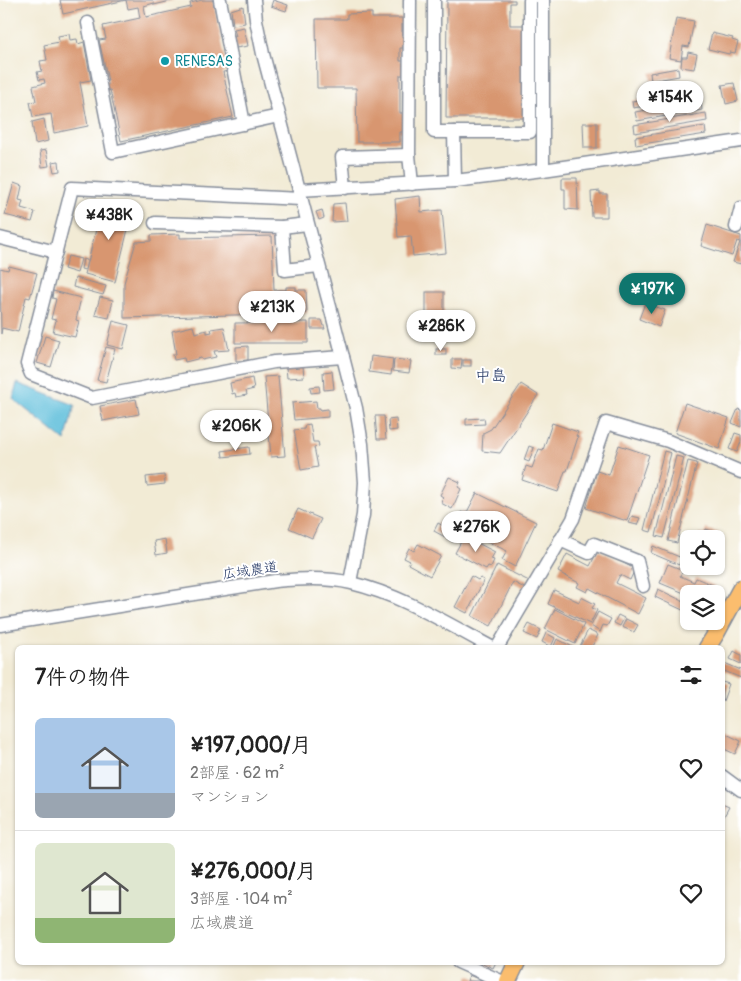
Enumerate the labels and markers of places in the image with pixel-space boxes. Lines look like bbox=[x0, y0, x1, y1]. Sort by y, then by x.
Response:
place label: RENESAS bbox=[175, 53, 233, 70]
marker: RENESAS bbox=[159, 55, 171, 67]
pin: ¥154K bbox=[635, 80, 705, 123]
pin: ¥438K bbox=[74, 198, 144, 241]
pin: ¥197K bbox=[617, 272, 687, 315]
pin: ¥213K bbox=[237, 290, 307, 333]
pin: ¥286K bbox=[406, 310, 476, 352]
pin: ¥206K bbox=[201, 410, 271, 452]
pin: ¥276K bbox=[441, 510, 511, 553]

